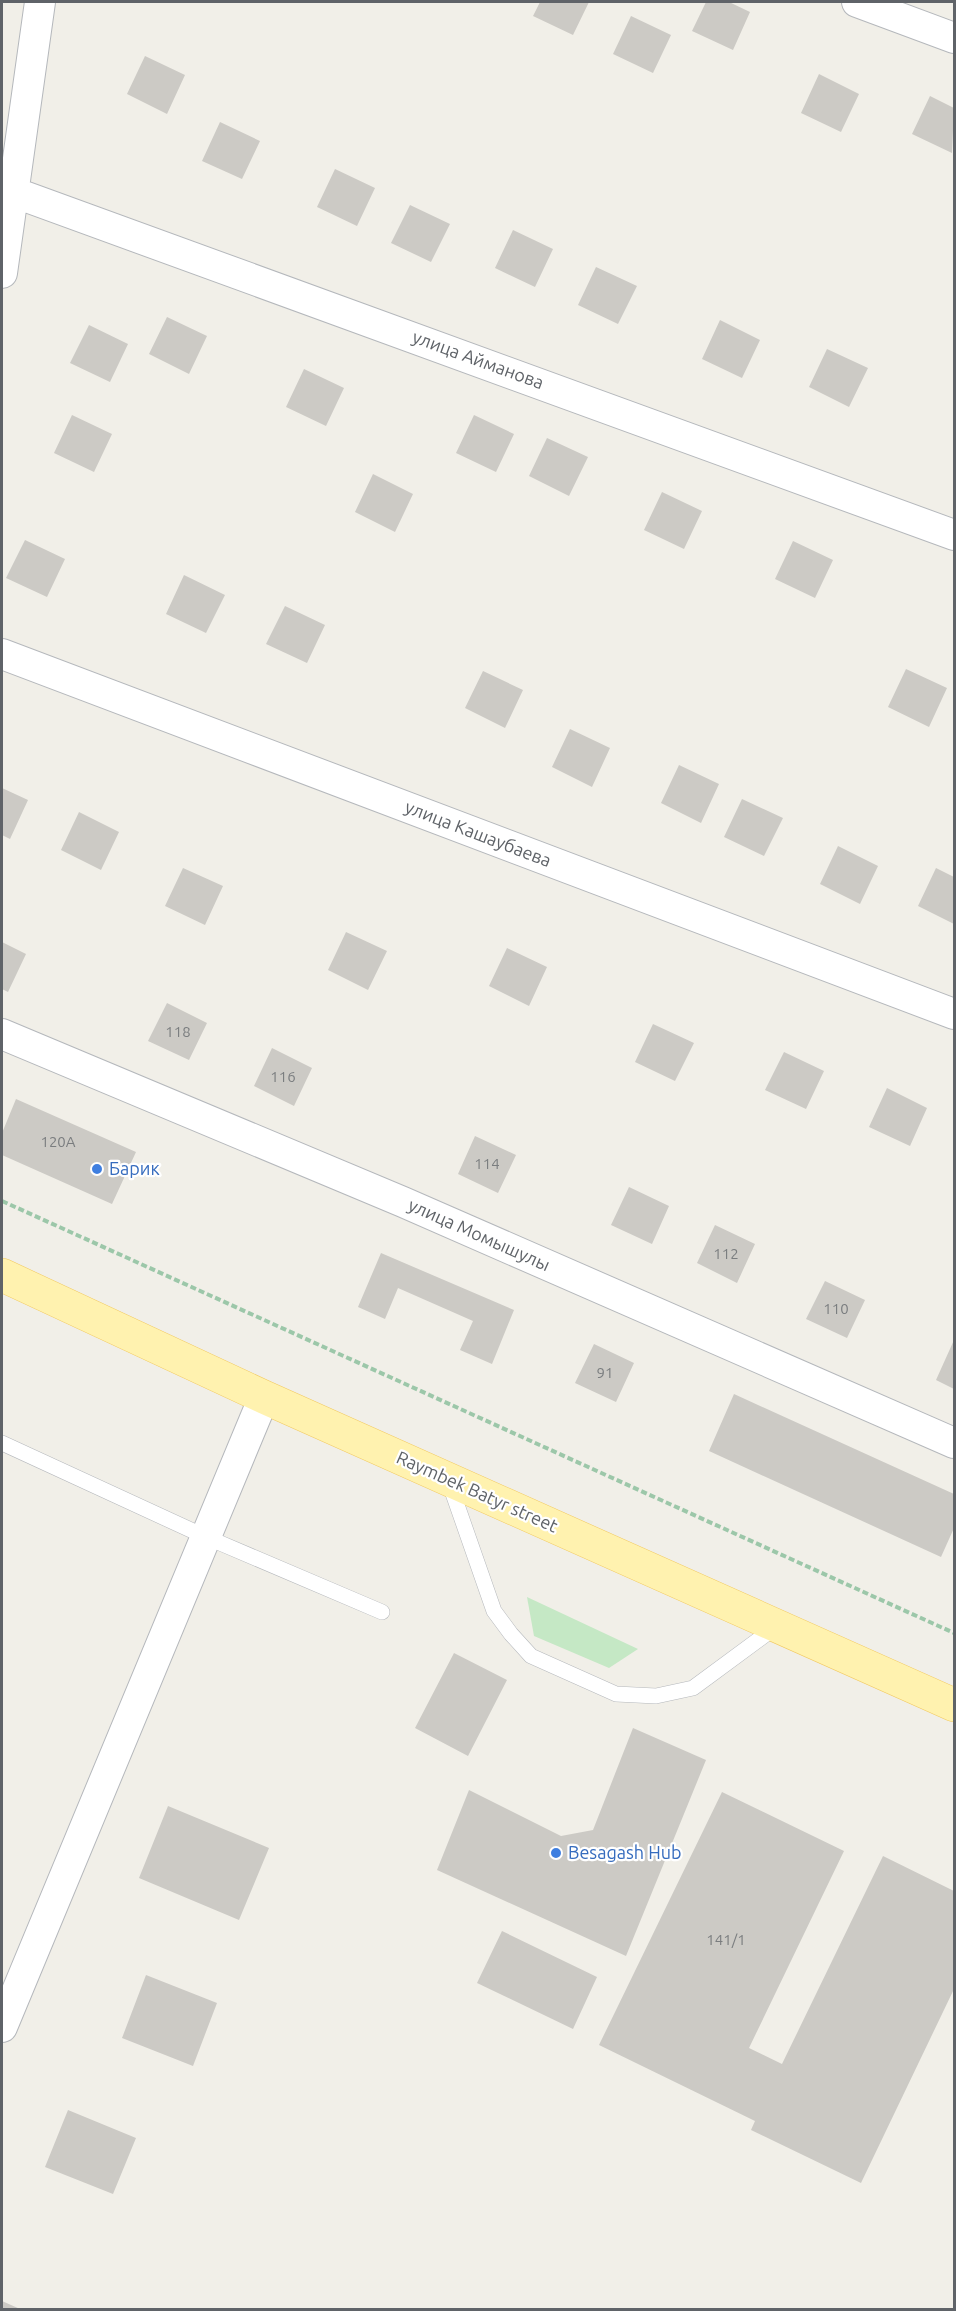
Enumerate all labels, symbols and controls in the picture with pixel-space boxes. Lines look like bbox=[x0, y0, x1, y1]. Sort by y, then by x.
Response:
street label: улица Айманова bbox=[410, 326, 547, 392]
street label: улица Кашаубаева bbox=[402, 796, 554, 870]
house number: 118 bbox=[165, 1023, 191, 1040]
house number: 116 bbox=[270, 1068, 296, 1085]
house number: 120А bbox=[40, 1133, 76, 1150]
house number: 114 bbox=[474, 1155, 500, 1172]
place label: Барик bbox=[109, 1158, 160, 1178]
marker: Барик bbox=[90, 1162, 104, 1176]
street label: улица Момышулы bbox=[405, 1194, 553, 1274]
house number: 112 bbox=[713, 1245, 739, 1262]
house number: 110 bbox=[823, 1300, 849, 1317]
house number: 91 bbox=[597, 1364, 613, 1381]
street label: Raymbek Batyr street bbox=[394, 1446, 561, 1536]
place label: Besagash Hub bbox=[568, 1842, 682, 1862]
marker: Besagash Hub bbox=[549, 1846, 563, 1860]
house number: 141/1 bbox=[706, 1931, 746, 1948]

